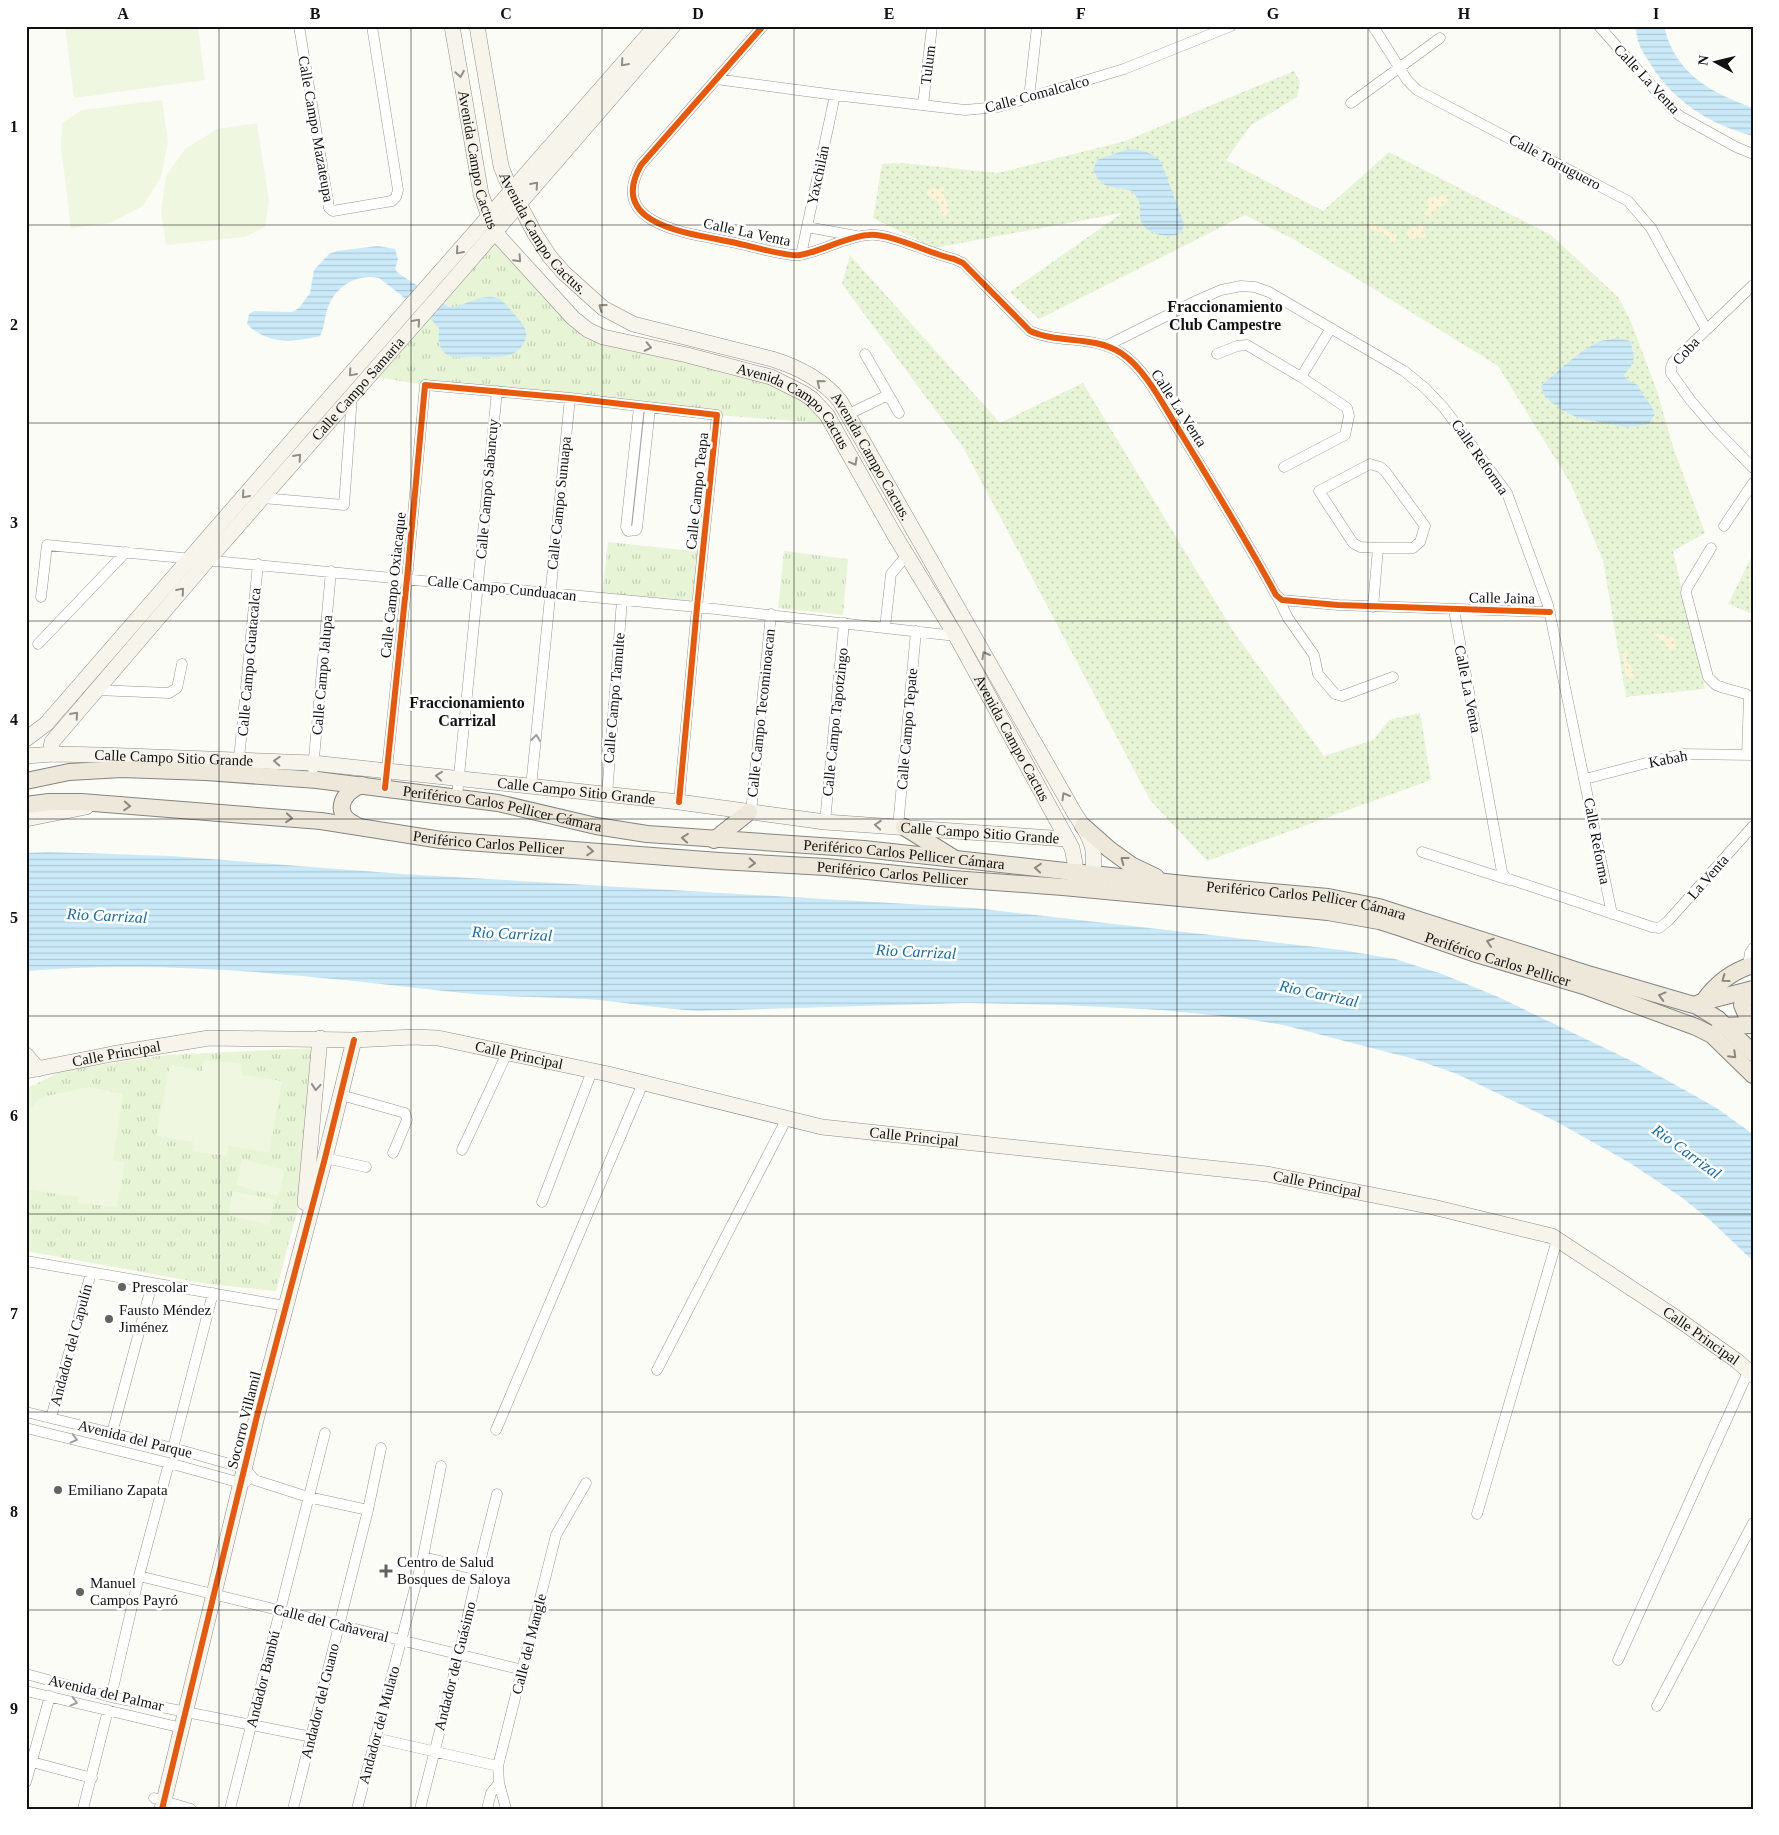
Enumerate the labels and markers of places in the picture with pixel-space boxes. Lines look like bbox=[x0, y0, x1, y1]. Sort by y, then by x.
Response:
place label: Prescolar bbox=[132, 1279, 188, 1295]
marker: Prescolar bbox=[116, 1281, 128, 1293]
place label: Fausto Méndez Jiménez bbox=[119, 1302, 211, 1335]
marker: Fausto Méndez Jiménez bbox=[103, 1313, 115, 1325]
place label: Emiliano Zapata bbox=[68, 1482, 168, 1498]
marker: Emiliano Zapata bbox=[52, 1484, 64, 1496]
place label: Centro de Salud Bosques de Saloya bbox=[397, 1554, 511, 1587]
marker: Centro de Salud Bosques de Saloya bbox=[379, 1564, 393, 1578]
place label: Manuel Campos Payró bbox=[90, 1575, 178, 1608]
marker: Manuel Campos Payró bbox=[74, 1586, 86, 1598]

